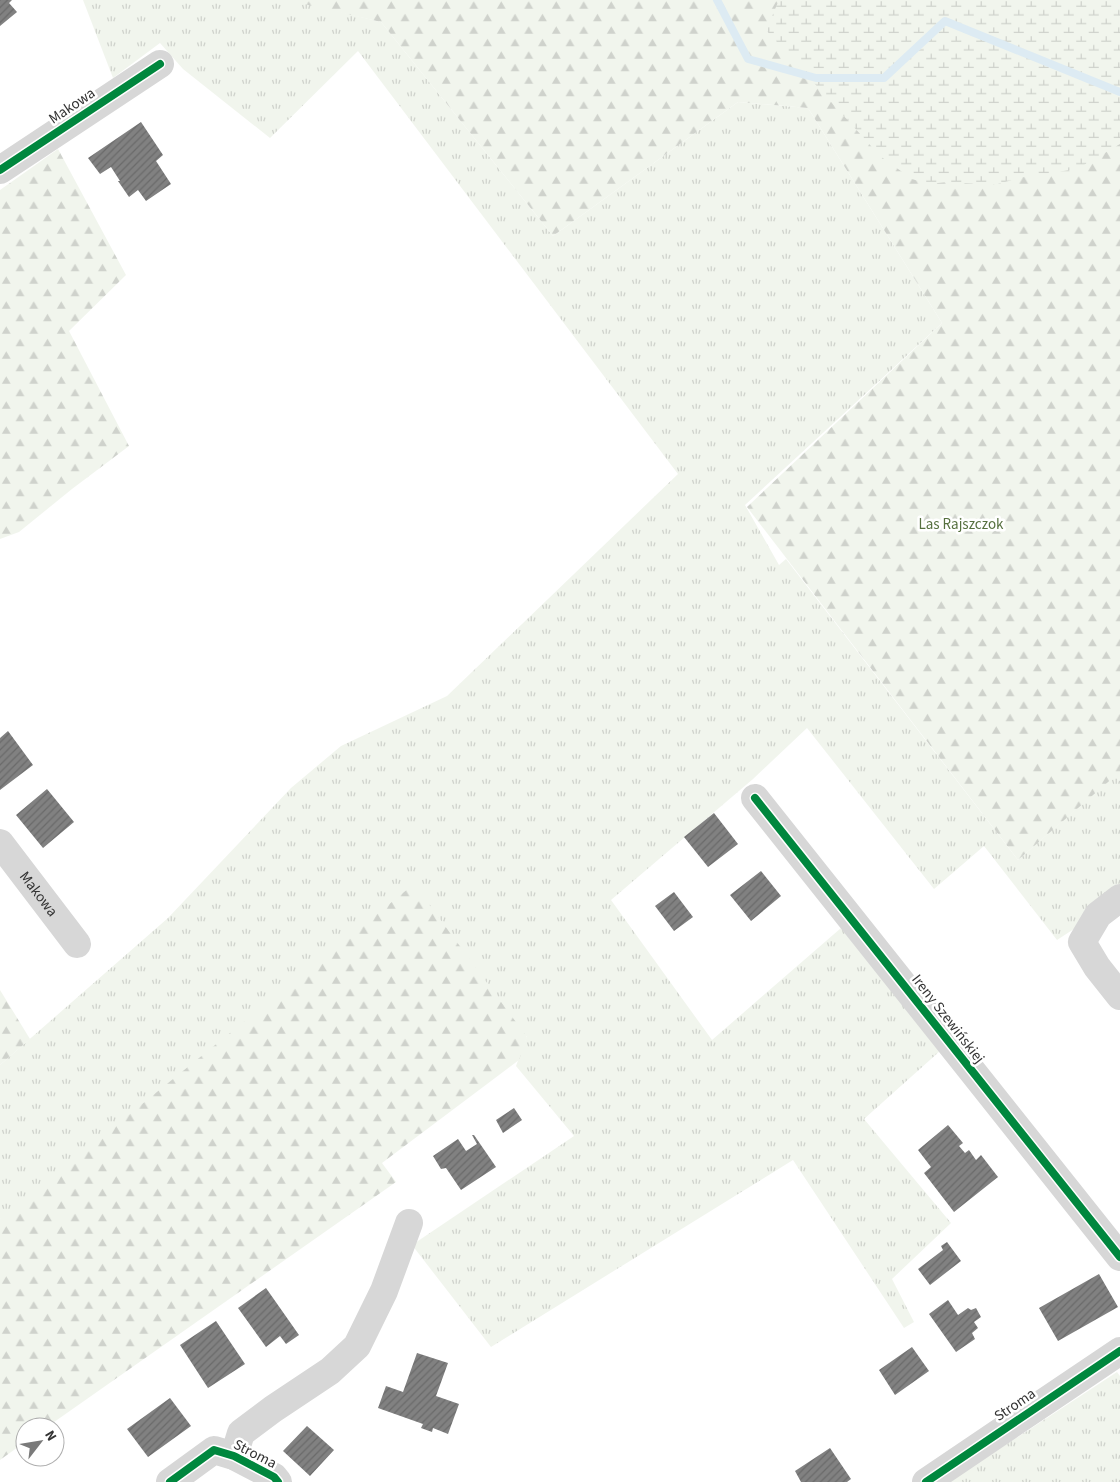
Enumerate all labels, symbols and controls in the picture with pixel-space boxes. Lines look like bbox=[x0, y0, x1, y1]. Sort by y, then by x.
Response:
street label: Makowa bbox=[45, 83, 99, 129]
park label: Las Rajszczok bbox=[918, 514, 1004, 535]
street label: Makowa bbox=[15, 867, 63, 921]
street label: Ireny Szewińskiej bbox=[907, 970, 989, 1068]
street label: Stroma bbox=[990, 1383, 1040, 1427]
north arrow bbox=[15, 1417, 65, 1467]
text: N bbox=[39, 1427, 61, 1445]
street label: Stroma bbox=[230, 1434, 280, 1474]

